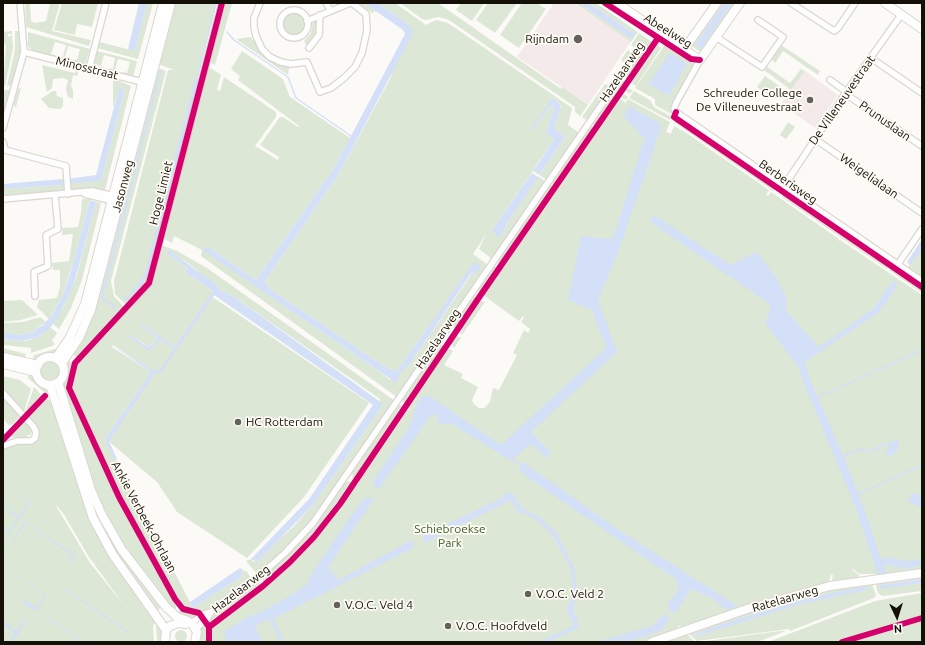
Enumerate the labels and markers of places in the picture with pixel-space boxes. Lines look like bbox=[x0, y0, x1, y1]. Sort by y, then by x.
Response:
place label: Rijndam bbox=[525, 32, 569, 46]
marker: Rijndam bbox=[572, 33, 584, 45]
place label: Schreuder College De Villeneuvestraat bbox=[696, 86, 802, 114]
marker: Schreuder College De Villeneuvestraat bbox=[805, 95, 815, 105]
place label: HC Rotterdam bbox=[246, 415, 323, 429]
marker: HC Rotterdam bbox=[233, 417, 243, 427]
place label: V.O.C. Veld 2 bbox=[536, 587, 604, 601]
marker: V.O.C. Veld 2 bbox=[523, 589, 533, 599]
place label: V.O.C. Veld 4 bbox=[345, 598, 413, 612]
marker: V.O.C. Veld 4 bbox=[332, 600, 342, 610]
place label: V.O.C. Hoofdveld bbox=[456, 619, 547, 633]
marker: V.O.C. Hoofdveld bbox=[443, 621, 453, 631]

